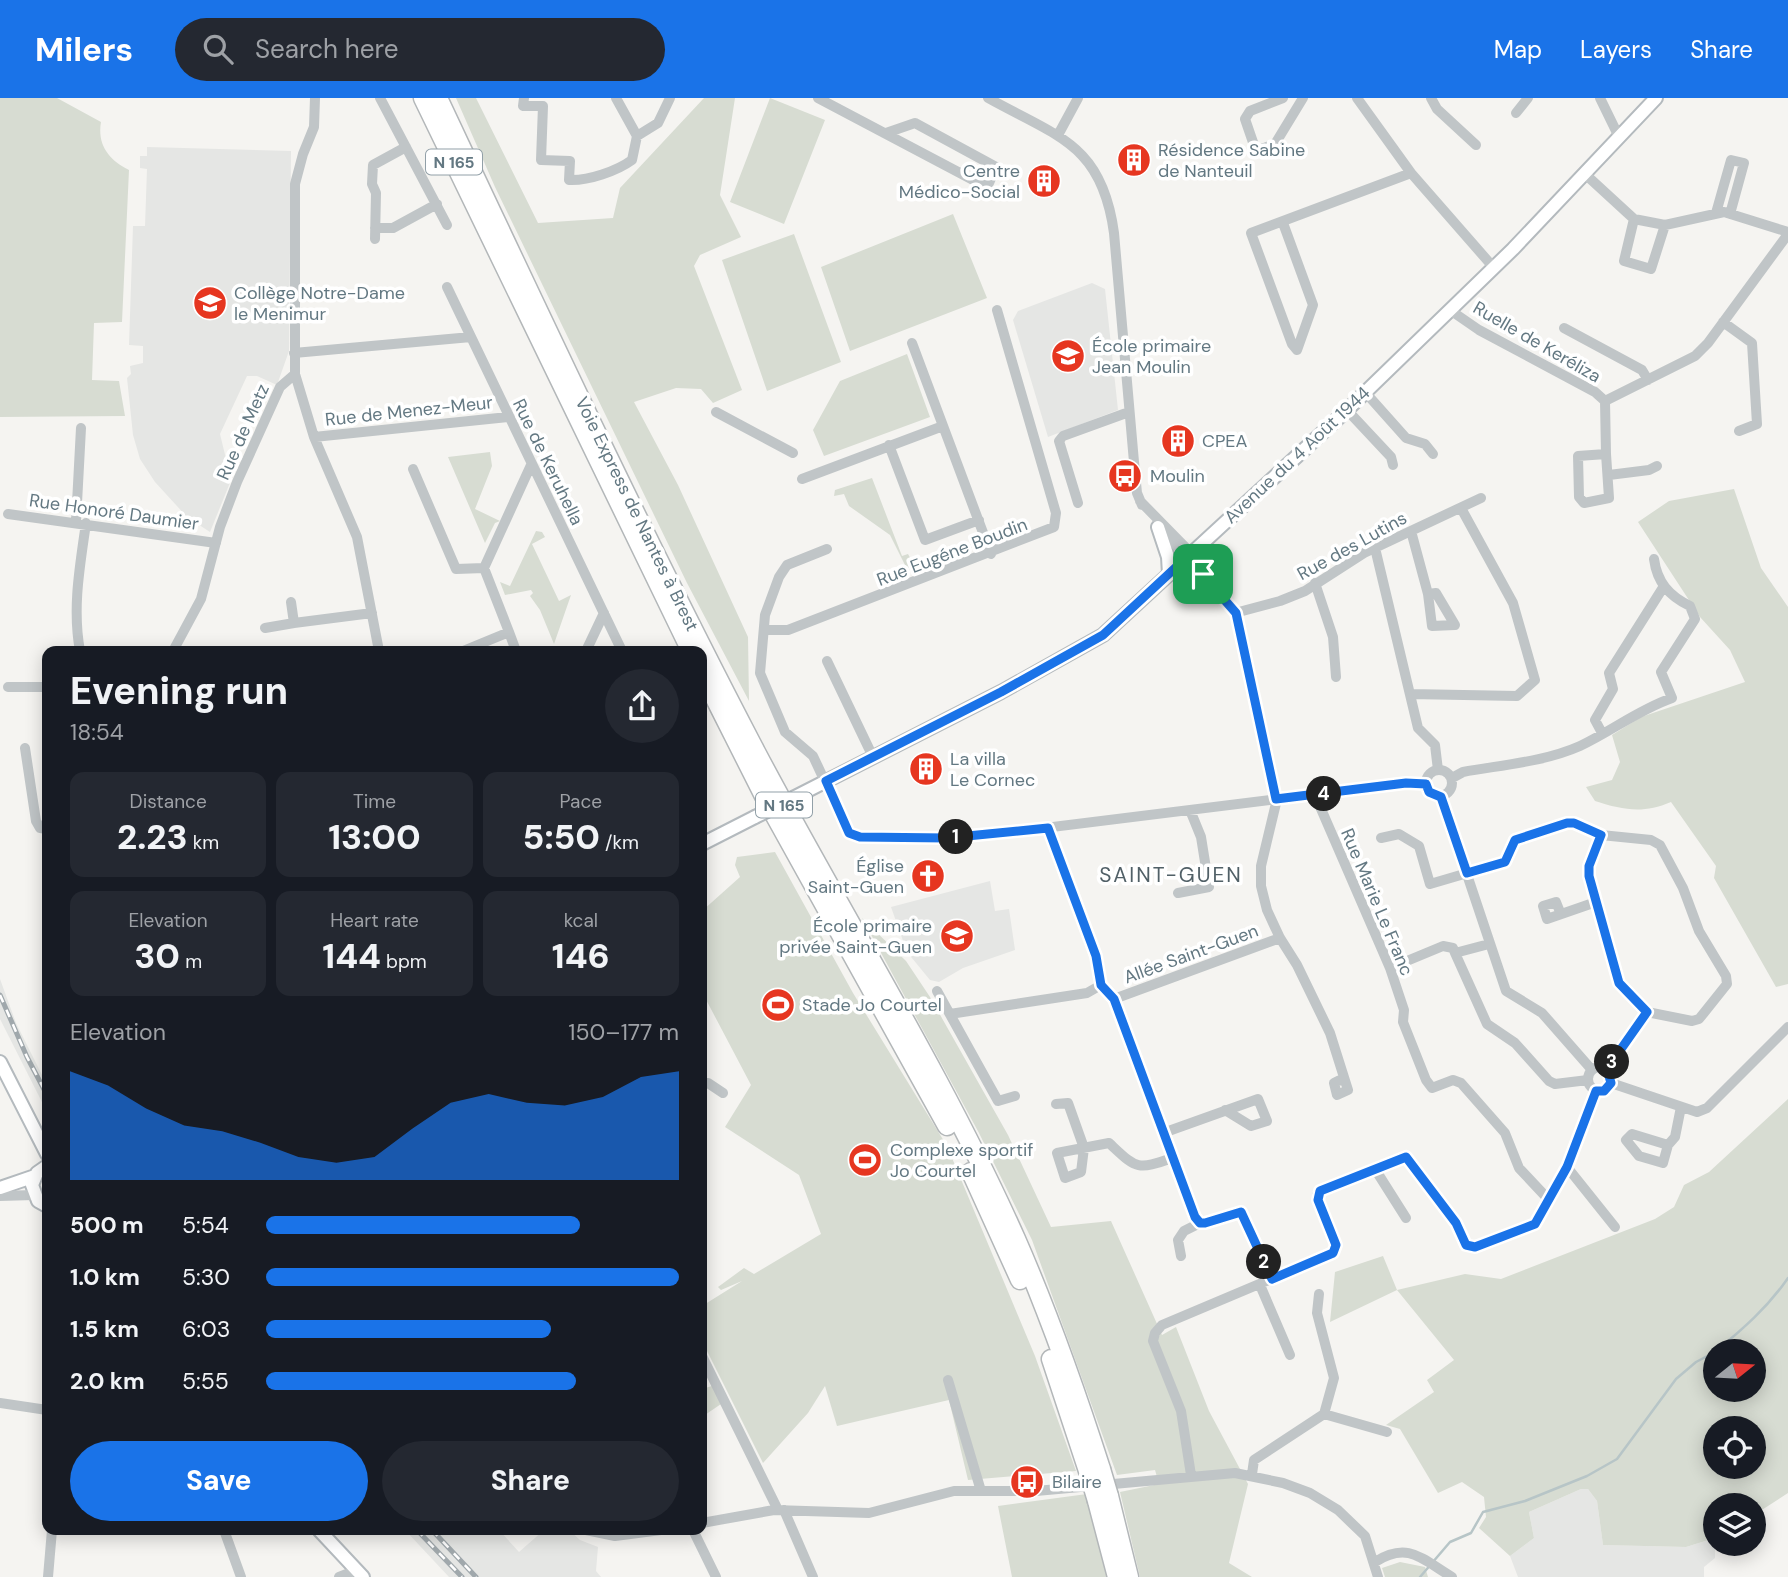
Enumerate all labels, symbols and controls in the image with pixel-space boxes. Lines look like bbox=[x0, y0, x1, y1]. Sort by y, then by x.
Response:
search box bbox=[175, 18, 665, 81]
text: Milers bbox=[35, 28, 133, 71]
icon: search bbox=[199, 30, 237, 68]
text: Search here bbox=[255, 32, 398, 66]
text: Map bbox=[1494, 34, 1542, 65]
text: Layers bbox=[1580, 34, 1652, 65]
text: Share bbox=[1690, 34, 1753, 65]
place label: Résidence Sabine de Nanteuil bbox=[1158, 138, 1305, 183]
building icon: Résidence Sabine de Nanteuil bbox=[1115, 141, 1153, 179]
road number: N 165 bbox=[426, 150, 482, 174]
place label: Centre Médico-Social bbox=[899, 159, 1020, 204]
building icon: Centre Médico-Social bbox=[1025, 162, 1063, 200]
place label: Collège Notre-Dame le Menimur bbox=[234, 281, 405, 326]
school or university icon: Collège Notre-Dame le Menimur bbox=[191, 284, 229, 322]
street label: Ruelle de Keréliza bbox=[1469, 296, 1605, 388]
place label: École primaire Jean Moulin bbox=[1092, 334, 1211, 379]
school or university icon: École primaire Jean Moulin bbox=[1049, 337, 1087, 375]
street label: Rue de Metz bbox=[211, 380, 275, 484]
street label: Avenue du 4 Août 1944 bbox=[1219, 381, 1375, 529]
street label: Rue de Menez-Meur bbox=[324, 390, 494, 432]
street label: Voie Express de Nantes à Brest bbox=[570, 393, 704, 635]
street label: Rue de Keruhella bbox=[507, 395, 589, 529]
building icon: CPEA bbox=[1159, 422, 1197, 460]
place label: CPEA bbox=[1202, 429, 1248, 453]
bus stop icon: Moulin bbox=[1106, 457, 1144, 495]
place label: Moulin bbox=[1150, 464, 1205, 488]
street label: Rue Honoré Daumier bbox=[28, 488, 201, 536]
street label: Rue des Lutins bbox=[1293, 506, 1411, 586]
street label: Rue Eugéne Boudin bbox=[873, 512, 1031, 592]
pin bbox=[1173, 544, 1233, 604]
icon: arrive bbox=[1184, 555, 1222, 593]
text: Evening run bbox=[70, 666, 288, 716]
button: share bbox=[605, 669, 679, 743]
text: 18:54 bbox=[70, 717, 124, 747]
place label: La villa Le Cornec bbox=[950, 747, 1035, 792]
building icon: La villa Le Cornec bbox=[907, 750, 945, 788]
pin: 4 bbox=[1306, 776, 1342, 812]
text: 4 bbox=[1317, 781, 1330, 806]
text: Distance bbox=[130, 789, 207, 814]
text: Time bbox=[353, 789, 396, 814]
text: Pace bbox=[560, 789, 602, 814]
road number: N 165 bbox=[756, 792, 812, 818]
text: 2.23 bbox=[117, 814, 188, 860]
text: 13:00 bbox=[328, 814, 421, 860]
text: 5:50 bbox=[523, 814, 600, 860]
pin: 1 bbox=[939, 820, 974, 854]
text: 1 bbox=[952, 824, 959, 849]
street label: Rue Marie Le Franc bbox=[1335, 825, 1419, 979]
text: km bbox=[188, 830, 219, 855]
text: /km bbox=[600, 830, 639, 855]
place label: Église Saint-Guen bbox=[808, 854, 904, 899]
church icon: Église Saint-Guen bbox=[909, 857, 947, 895]
district label: SAINT-GUEN bbox=[1099, 861, 1243, 889]
text: Elevation bbox=[129, 908, 208, 933]
text: Heart rate bbox=[330, 908, 419, 933]
text: kcal bbox=[564, 908, 598, 933]
place label: École primaire privée Saint-Guen bbox=[779, 914, 932, 959]
school or university icon: École primaire privée Saint-Guen bbox=[938, 917, 976, 955]
street label: Allée Saint-Guen bbox=[1120, 919, 1262, 989]
text: 30 bbox=[134, 933, 180, 979]
text: 144 bbox=[322, 933, 381, 979]
text: 146 bbox=[552, 933, 610, 979]
text: m bbox=[180, 949, 202, 974]
text: bpm bbox=[381, 949, 427, 974]
sports icon: Stade Jo Courtel bbox=[759, 986, 797, 1024]
place label: Stade Jo Courtel bbox=[802, 993, 942, 1017]
text: Elevation bbox=[70, 1017, 166, 1047]
text: 150–177 m bbox=[568, 1017, 679, 1047]
pin: 3 bbox=[1594, 1044, 1630, 1080]
text: 3 bbox=[1606, 1049, 1617, 1074]
place label: Complexe sportif Jo Courtel bbox=[890, 1138, 1033, 1183]
sports icon: Complexe sportif Jo Courtel bbox=[846, 1141, 884, 1179]
text: 500 m bbox=[70, 1210, 144, 1240]
text: 5:54 bbox=[182, 1210, 229, 1240]
pin: 2 bbox=[1246, 1244, 1282, 1280]
text: 2 bbox=[1258, 1249, 1269, 1274]
text: 1.0 km bbox=[70, 1262, 140, 1292]
text: 5:30 bbox=[182, 1262, 230, 1292]
text: 1.5 km bbox=[70, 1314, 139, 1344]
text: 6:03 bbox=[182, 1314, 230, 1344]
north arrow bbox=[1703, 1339, 1766, 1402]
map controls bbox=[1703, 1339, 1766, 1556]
text: 2.0 km bbox=[70, 1366, 145, 1396]
text: 5:55 bbox=[182, 1366, 229, 1396]
button: locate bbox=[1703, 1416, 1766, 1479]
button: Save bbox=[70, 1441, 368, 1521]
button: Share bbox=[382, 1441, 679, 1521]
bus stop icon: Bilaire bbox=[1008, 1463, 1046, 1501]
place label: Bilaire bbox=[1052, 1470, 1102, 1494]
button: layers bbox=[1703, 1493, 1766, 1556]

